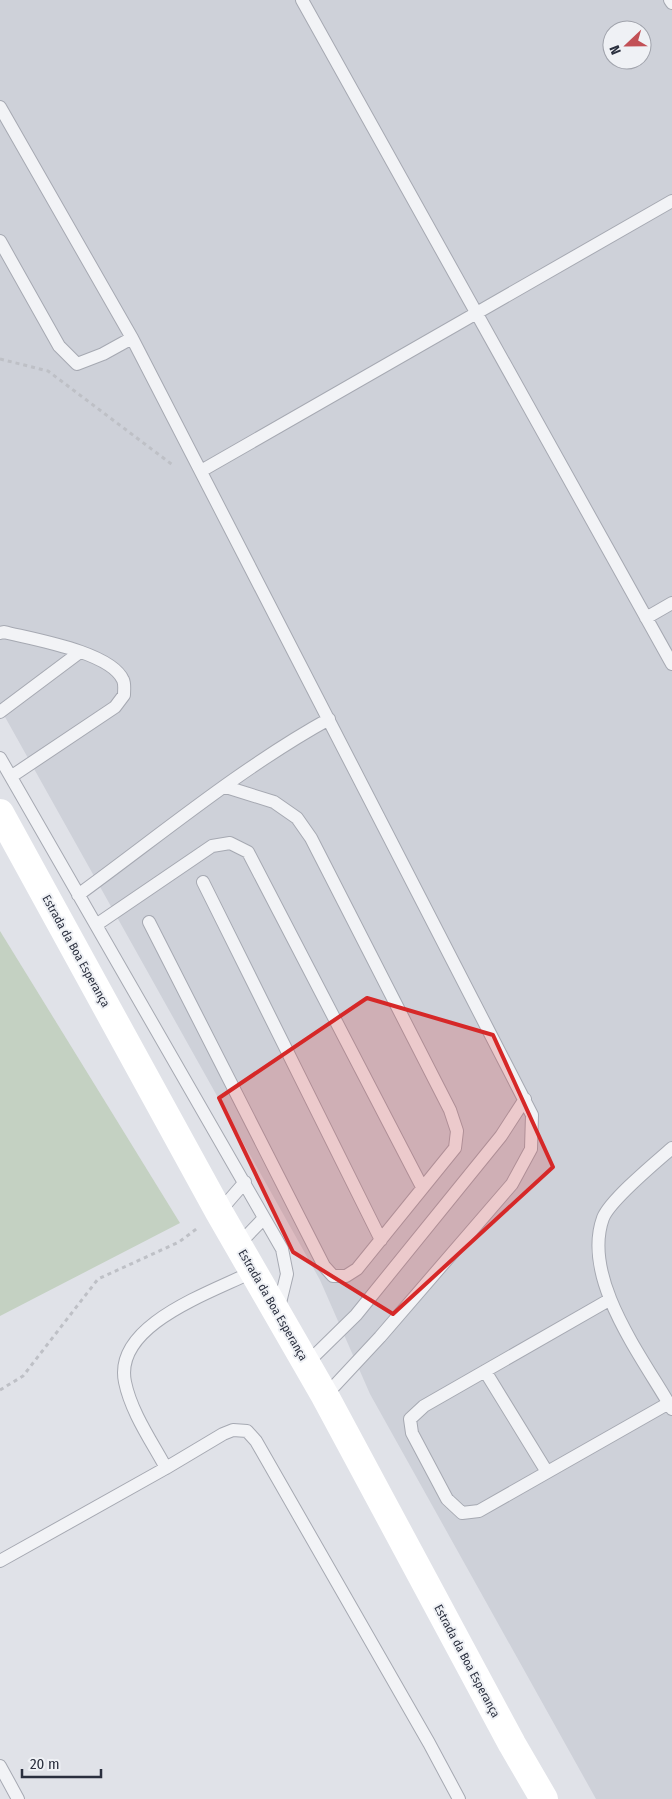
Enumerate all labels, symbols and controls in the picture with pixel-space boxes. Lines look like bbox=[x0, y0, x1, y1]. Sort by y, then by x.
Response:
north arrow bbox=[602, 20, 652, 70]
text: N bbox=[606, 43, 625, 57]
street label: Estrada da Boa Esperança bbox=[39, 893, 113, 1010]
street label: Estrada da Boa Esperança bbox=[235, 1247, 311, 1363]
street label: Estrada da Boa Esperança bbox=[431, 1602, 503, 1720]
scale bar bbox=[22, 1746, 101, 1778]
text: 20 m bbox=[30, 1755, 60, 1773]

